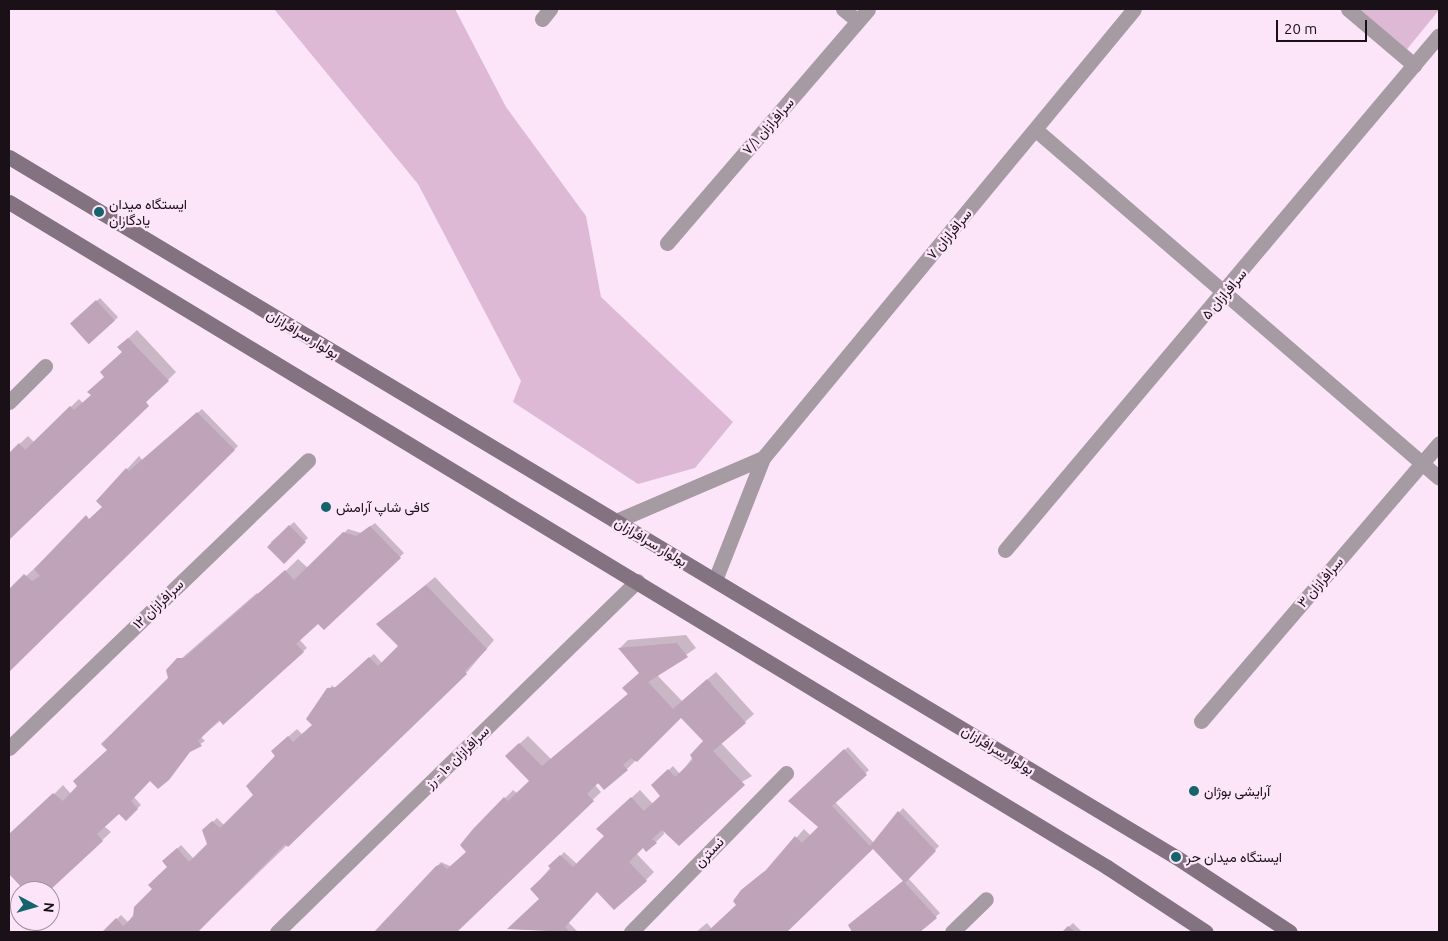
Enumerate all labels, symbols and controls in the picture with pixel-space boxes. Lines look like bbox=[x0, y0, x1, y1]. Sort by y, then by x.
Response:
scale bar bbox=[1278, 10, 1369, 42]
text: 20 m bbox=[1284, 20, 1317, 37]
street label: سرافرازان ۷/۱ bbox=[739, 94, 797, 158]
place label: ایستگاه میدان یادگاران bbox=[109, 196, 187, 228]
street label: سرافرازان ۷ bbox=[923, 205, 975, 263]
marker: ایستگاه میدان یادگاران bbox=[93, 206, 105, 218]
street label: سرافرازان ۵ bbox=[1198, 265, 1250, 323]
street label: بولوار سرافرازان bbox=[264, 306, 342, 362]
place label: کافی شاپ آرامش bbox=[336, 499, 430, 515]
marker: کافی شاپ آرامش bbox=[320, 501, 332, 513]
street label: بولوار سرافرازان bbox=[612, 514, 690, 570]
street label: سرافرازان ۳ bbox=[1293, 553, 1347, 611]
street label: سرافرازان ۱۲ bbox=[129, 576, 187, 632]
street label: سرافرازان ۱۰ - رز bbox=[422, 722, 492, 792]
street label: بولوار سرافرازان bbox=[959, 722, 1037, 778]
place label: آرایشی بوژان bbox=[1204, 783, 1270, 799]
marker: آرایشی بوژان bbox=[1188, 785, 1200, 797]
street label: نسترن bbox=[691, 833, 727, 871]
place label: ایستگاه میدان حر bbox=[1186, 849, 1282, 865]
marker: ایستگاه میدان حر bbox=[1170, 851, 1182, 863]
north arrow bbox=[10, 881, 60, 931]
text: N bbox=[40, 901, 57, 913]

